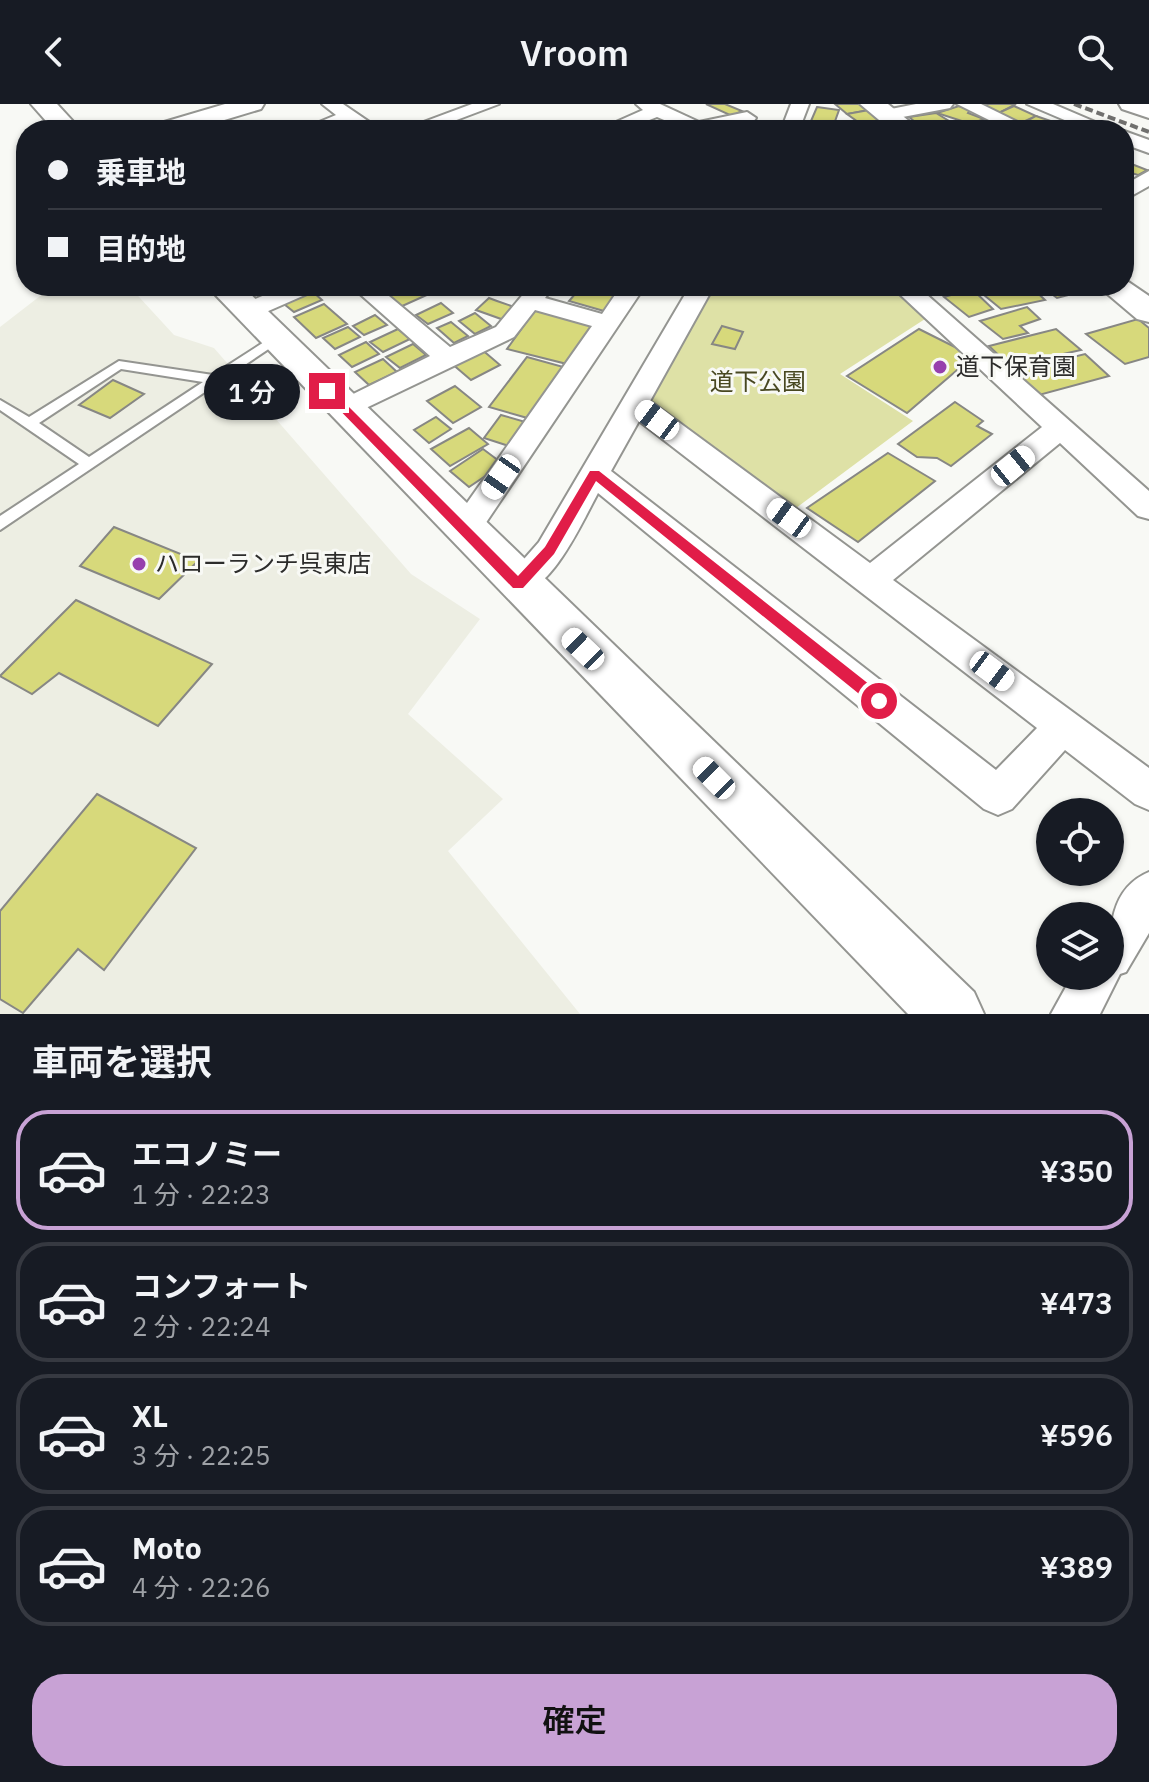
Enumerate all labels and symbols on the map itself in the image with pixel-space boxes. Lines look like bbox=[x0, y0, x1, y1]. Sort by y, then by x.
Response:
place label: 道下保育園 bbox=[956, 350, 1076, 382]
marker: 道下保育園 bbox=[931, 358, 949, 376]
callout: 1 分 bbox=[203, 363, 299, 419]
park label: 道下公園 bbox=[710, 365, 806, 397]
route end bbox=[309, 373, 345, 409]
car bbox=[631, 396, 683, 444]
car bbox=[987, 442, 1039, 490]
car bbox=[477, 450, 525, 504]
car bbox=[763, 494, 815, 542]
place label: ハローランチ呉東店 bbox=[155, 547, 371, 579]
marker: ハローランチ呉東店 bbox=[130, 555, 148, 573]
car bbox=[557, 624, 609, 674]
car bbox=[966, 647, 1018, 695]
route start bbox=[861, 683, 897, 719]
car bbox=[689, 753, 739, 803]

